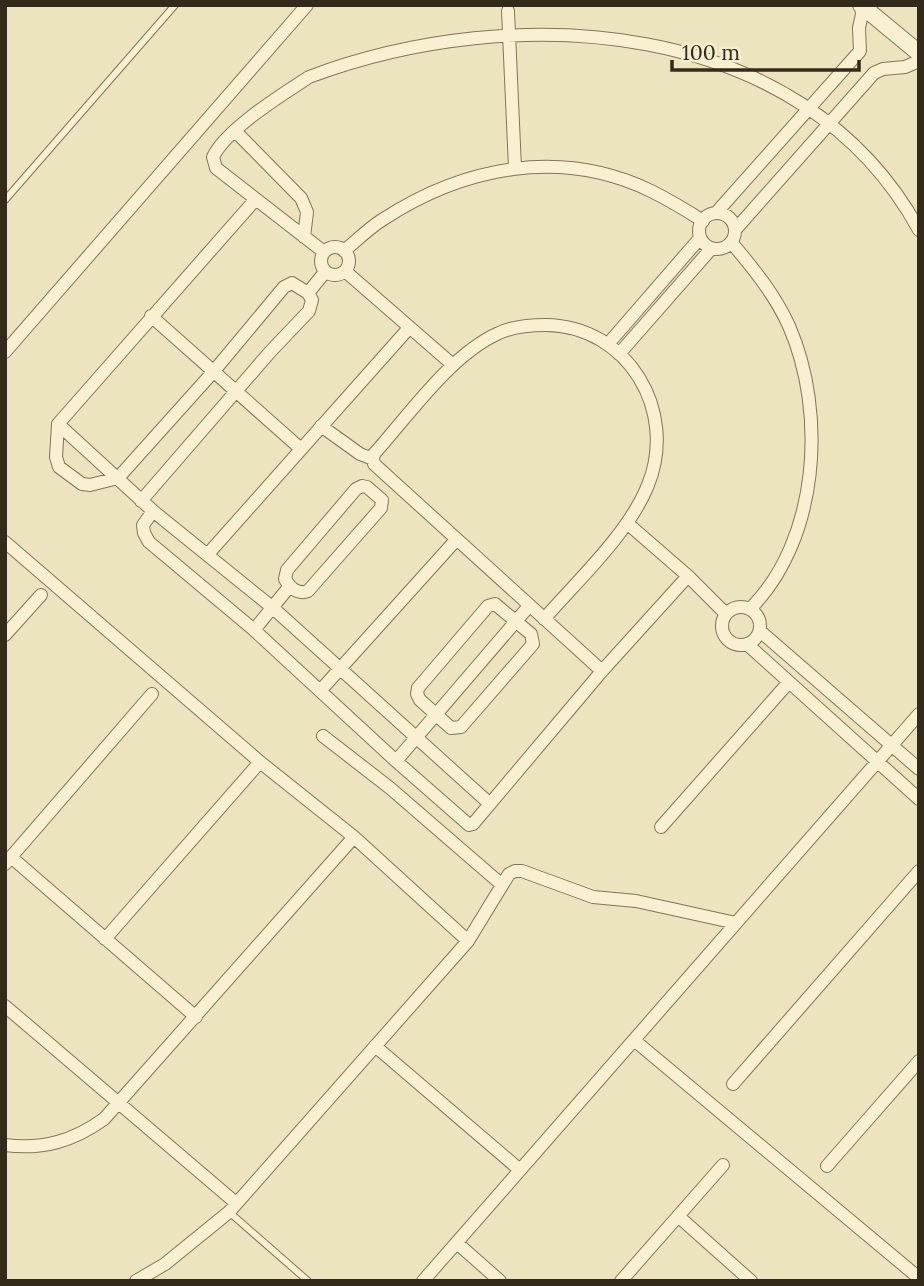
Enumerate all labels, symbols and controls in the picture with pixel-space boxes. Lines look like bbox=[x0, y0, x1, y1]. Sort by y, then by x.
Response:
scale bar bbox=[672, 28, 859, 72]
text: 100 m bbox=[682, 39, 740, 66]

